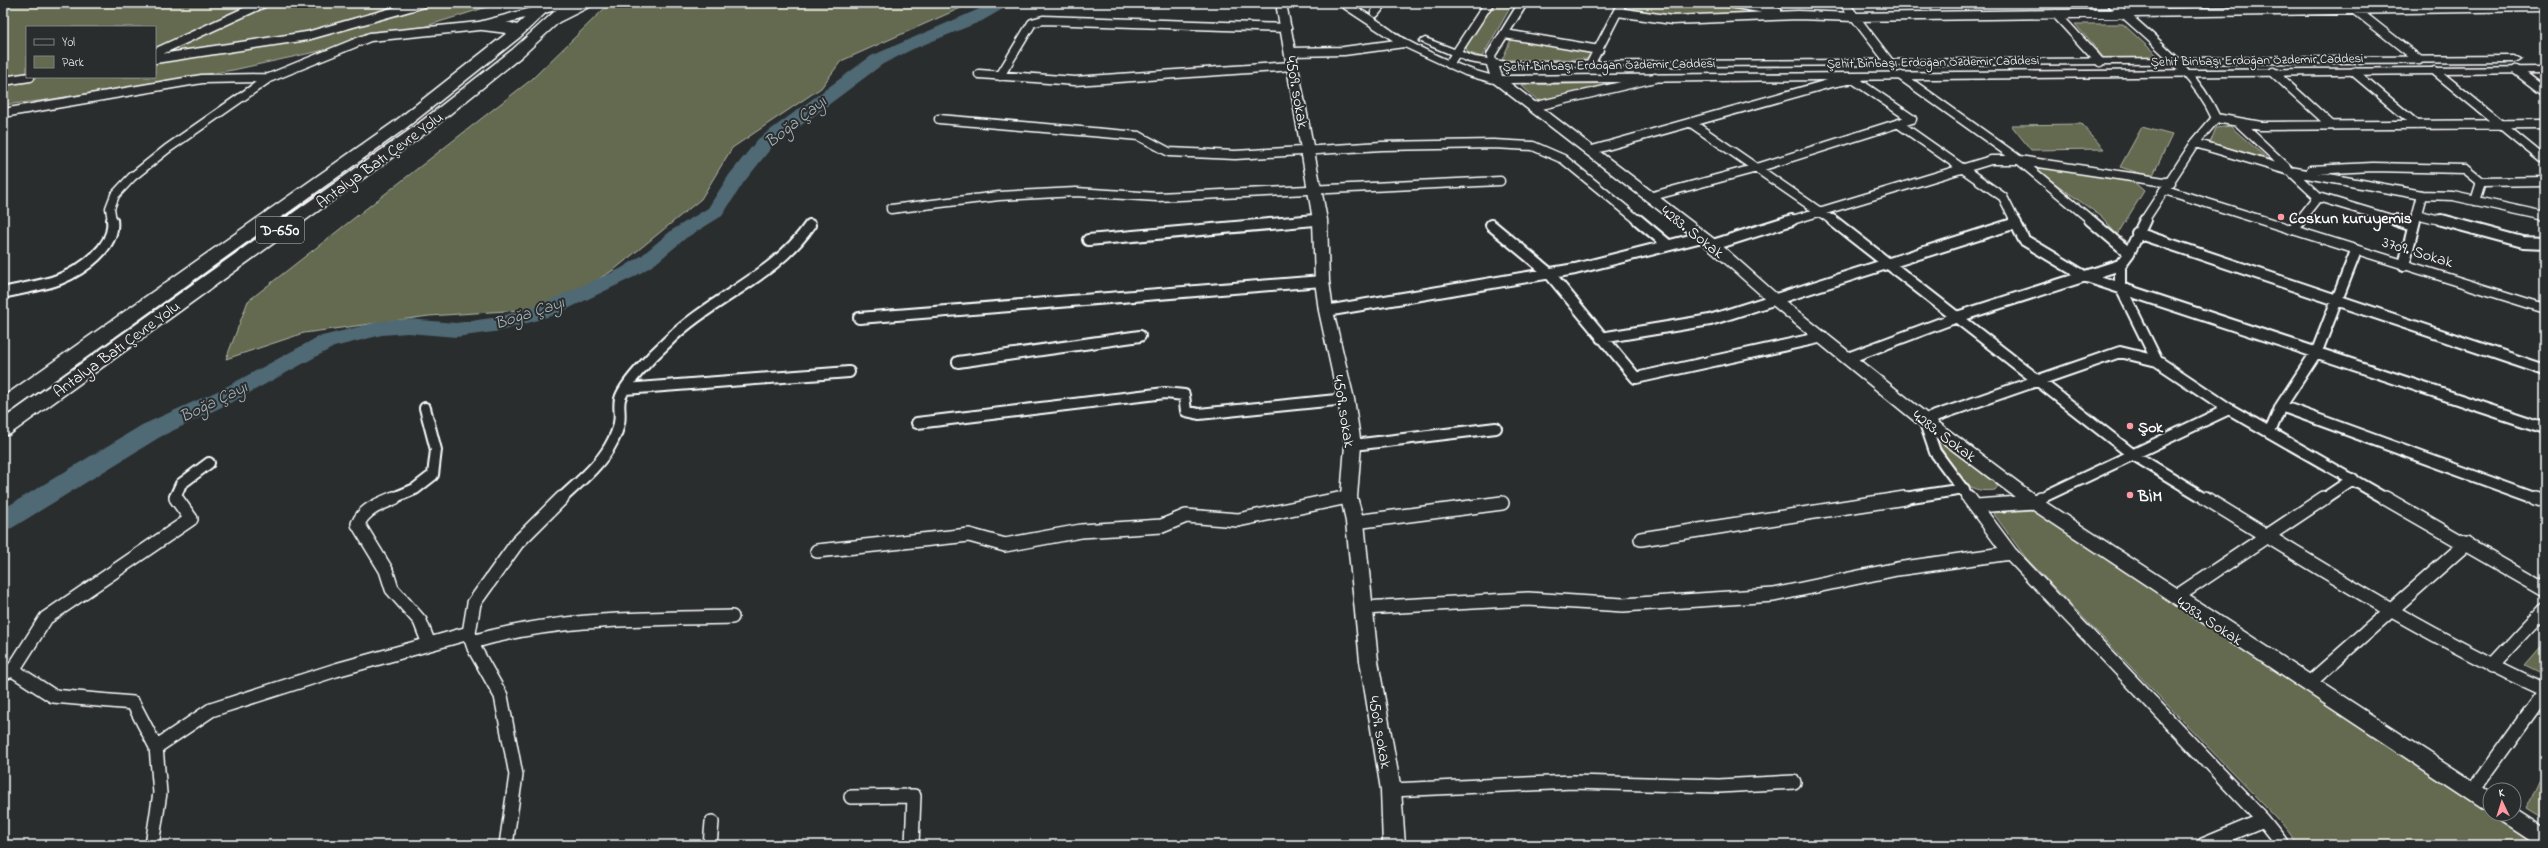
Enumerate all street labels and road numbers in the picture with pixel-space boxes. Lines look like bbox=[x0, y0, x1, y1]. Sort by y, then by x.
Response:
street label: Şehit Binbaşı Erdoğan Özdemir Caddesi bbox=[2150, 49, 2364, 73]
street label: Şehit Binbaşı Erdoğan Özdemir Caddesi bbox=[1826, 51, 2040, 75]
street label: 4509. sokak bbox=[1278, 54, 1314, 132]
street label: Şehit Binbaşı Erdoğan Özdemir Caddesi bbox=[1502, 54, 1716, 78]
street label: Antalya Batı Çevre Yolu bbox=[311, 106, 449, 215]
street label: 4283. Sokak bbox=[1655, 200, 1730, 266]
road number: D-650 bbox=[256, 217, 304, 243]
street label: 3709. Sokak bbox=[2379, 231, 2457, 275]
street label: Antalya Batı Çevre Yolu bbox=[48, 295, 186, 404]
street label: 4509. sokak bbox=[1325, 373, 1361, 450]
street label: 4283. Sokak bbox=[1907, 404, 1982, 469]
street label: 4283. Sokak bbox=[2171, 591, 2248, 653]
street label: 4509. sokak bbox=[1361, 694, 1397, 772]

